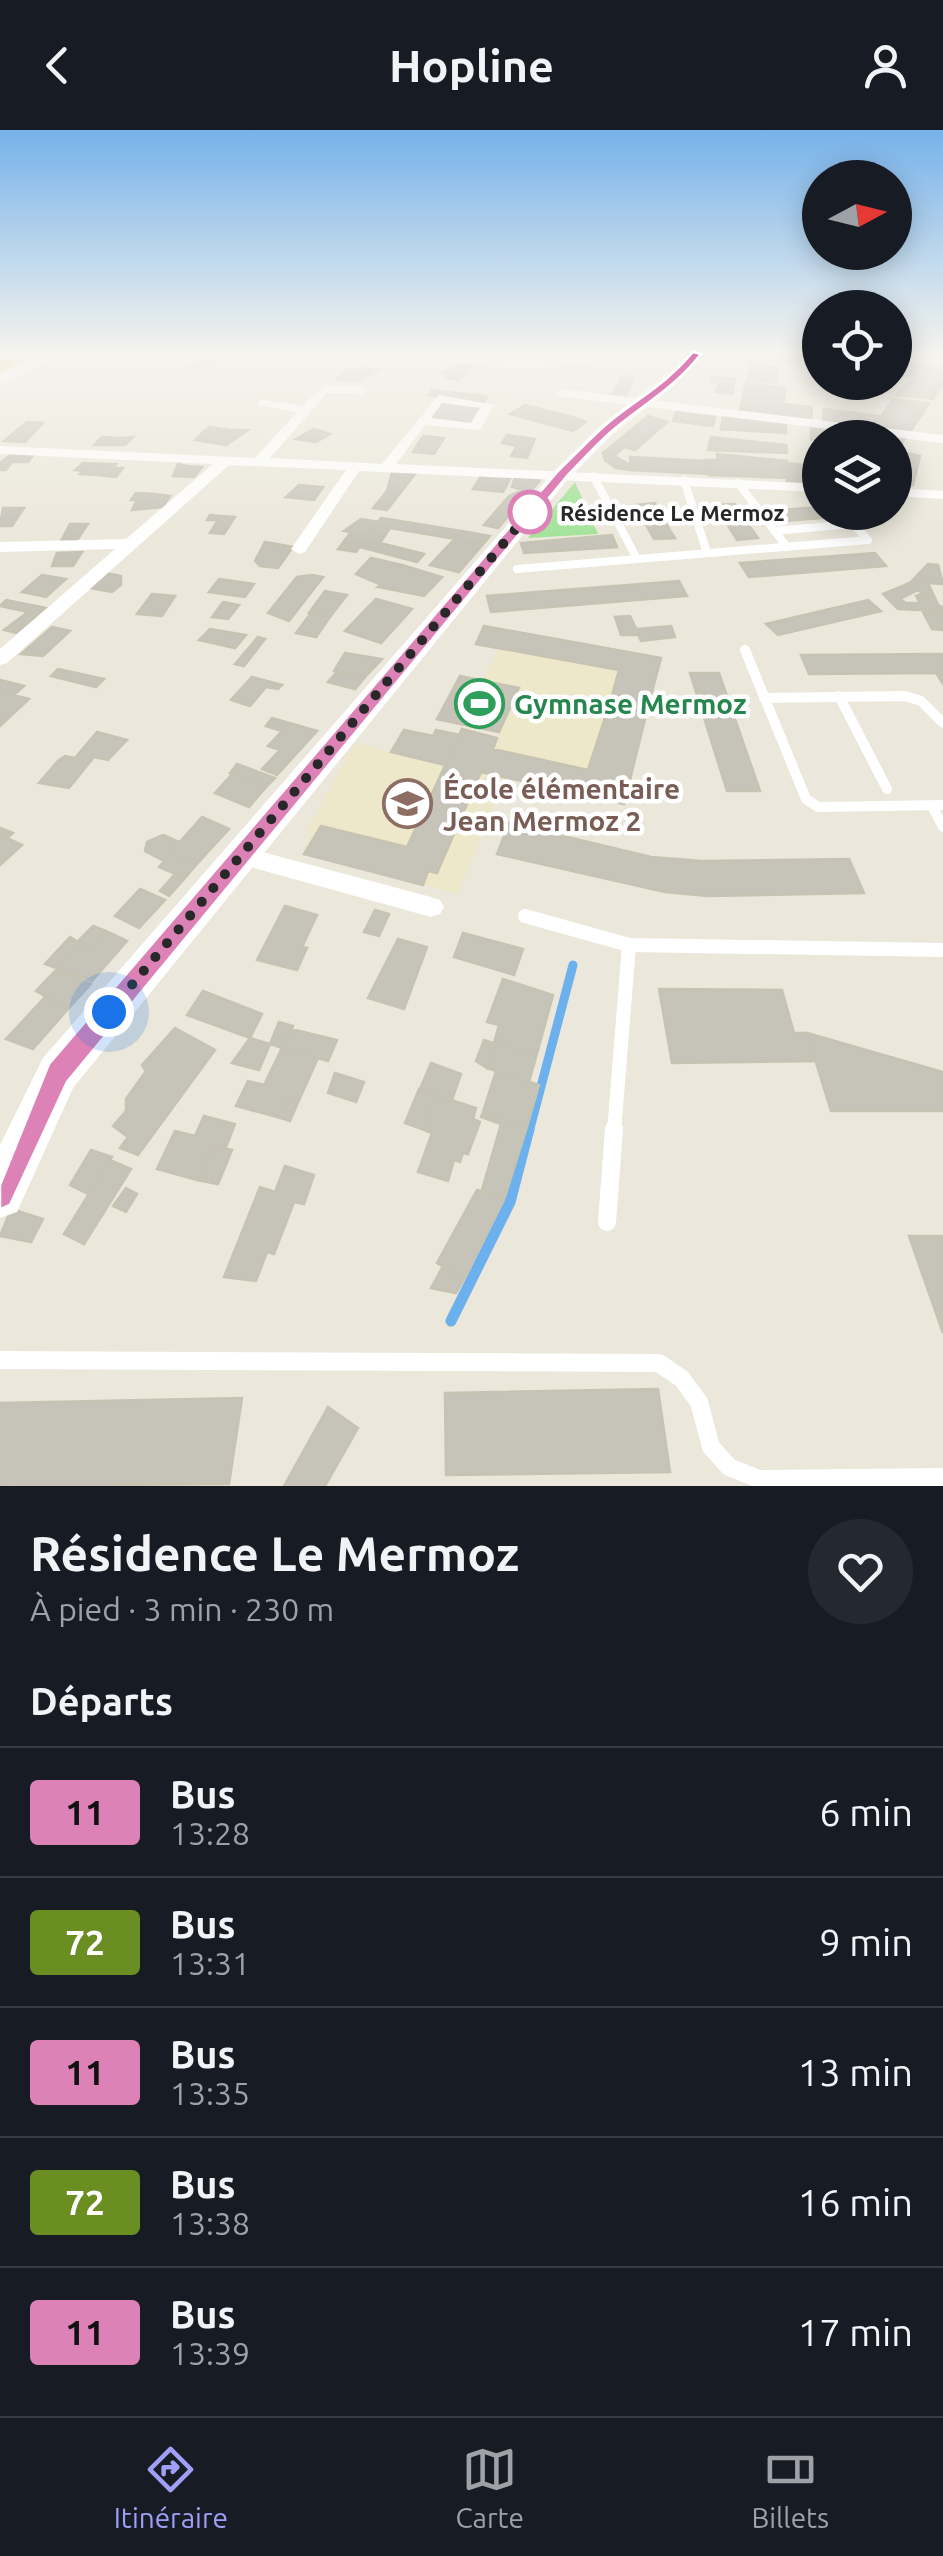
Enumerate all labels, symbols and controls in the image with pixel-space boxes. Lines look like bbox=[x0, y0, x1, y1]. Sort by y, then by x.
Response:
icon: back bbox=[30, 38, 85, 93]
icon: person bbox=[858, 38, 913, 93]
text: Hopline bbox=[389, 40, 554, 91]
north arrow bbox=[802, 160, 912, 270]
map controls bbox=[802, 160, 912, 530]
button: locate bbox=[802, 290, 912, 400]
button: layers bbox=[802, 420, 912, 530]
marker: Résidence Le Mermoz bbox=[509, 491, 551, 533]
place label: Résidence Le Mermoz bbox=[560, 500, 784, 525]
sports icon: Gymnase Mermoz bbox=[453, 677, 505, 729]
place label: Gymnase Mermoz bbox=[514, 688, 747, 719]
place label: École élémentaire Jean Mermoz 2 bbox=[443, 772, 680, 836]
school or university icon: École élémentaire Jean Mermoz 2 bbox=[382, 778, 434, 830]
your location bbox=[84, 987, 134, 1037]
button: heart bbox=[808, 1519, 913, 1624]
text: Résidence Le Mermoz bbox=[30, 1526, 519, 1580]
text: À pied · 3 min · 230 m bbox=[30, 1591, 334, 1627]
text: Départs bbox=[30, 1680, 173, 1722]
text: Bus bbox=[170, 1773, 235, 1815]
text: 6 min bbox=[819, 1791, 913, 1833]
text: 11 bbox=[65, 1792, 105, 1832]
text: 13:28 bbox=[170, 1815, 250, 1851]
text: Bus bbox=[170, 1903, 235, 1945]
text: 9 min bbox=[819, 1921, 913, 1963]
text: 72 bbox=[65, 1922, 105, 1962]
text: 13:31 bbox=[170, 1945, 250, 1981]
text: Bus bbox=[170, 2033, 235, 2075]
text: 13 min bbox=[798, 2051, 913, 2093]
text: 11 bbox=[65, 2052, 105, 2092]
text: 13:35 bbox=[170, 2075, 250, 2111]
text: Bus bbox=[170, 2163, 235, 2205]
text: 16 min bbox=[798, 2181, 913, 2223]
text: 72 bbox=[65, 2182, 105, 2222]
text: 13:38 bbox=[170, 2205, 250, 2241]
text: Bus bbox=[170, 2293, 235, 2335]
text: 17 min bbox=[798, 2311, 913, 2353]
text: 11 bbox=[65, 2312, 105, 2352]
text: 13:39 bbox=[170, 2335, 250, 2371]
tab: Itinéraire bbox=[114, 2442, 228, 2533]
tab: Carte bbox=[455, 2442, 524, 2533]
tab: Billets bbox=[751, 2442, 829, 2533]

